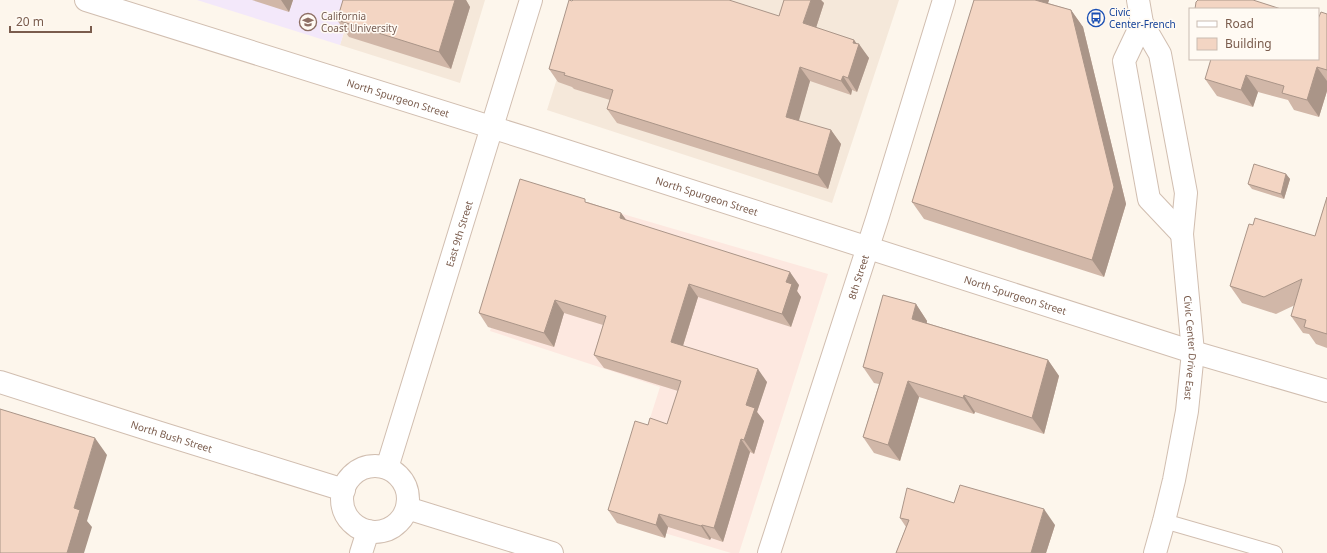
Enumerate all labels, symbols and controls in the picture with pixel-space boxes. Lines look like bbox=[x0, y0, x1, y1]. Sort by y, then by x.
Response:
place label: Civic Center-French bbox=[1109, 5, 1176, 31]
scale bar bbox=[10, 8, 91, 34]
bus stop icon: Civic Center-French bbox=[1086, 8, 1106, 28]
legend bbox=[1189, 8, 1319, 60]
place label: California Coast University bbox=[321, 9, 398, 35]
school or university icon: California Coast University bbox=[298, 12, 318, 32]
text: 20 m bbox=[16, 13, 44, 30]
text: Road bbox=[1225, 15, 1254, 32]
text: Building bbox=[1225, 35, 1272, 52]
street label: North Spurgeon Street bbox=[345, 75, 451, 121]
street label: North Spurgeon Street bbox=[654, 173, 760, 219]
street label: East 9th Street bbox=[442, 199, 476, 269]
street label: 8th Street bbox=[844, 253, 872, 301]
street label: North Spurgeon Street bbox=[962, 272, 1069, 318]
street label: Civic Center Drive East bbox=[1181, 295, 1200, 401]
street label: North Bush Street bbox=[129, 417, 214, 456]

